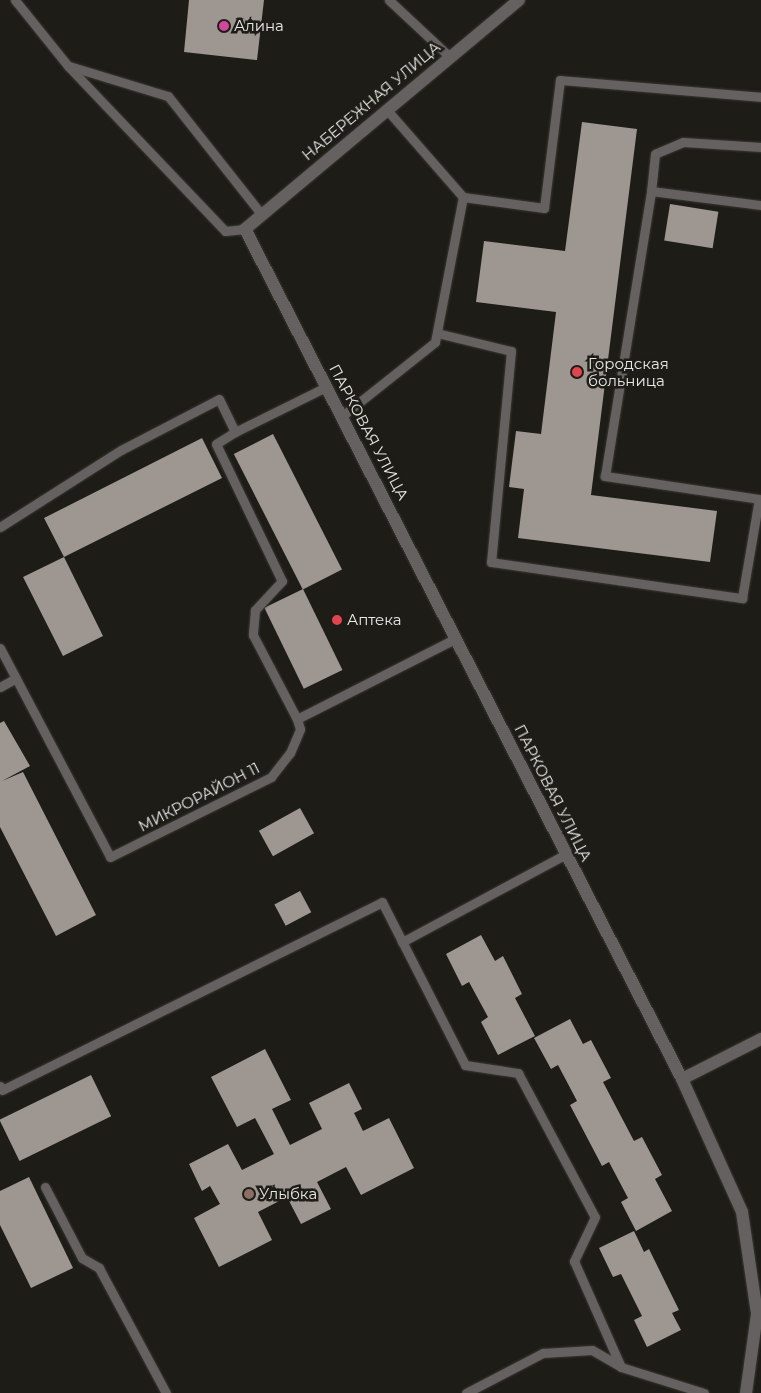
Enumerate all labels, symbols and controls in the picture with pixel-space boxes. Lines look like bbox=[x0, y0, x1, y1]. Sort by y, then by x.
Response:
place label: Алина bbox=[234, 17, 284, 35]
marker: Алина bbox=[218, 20, 230, 32]
street label: НАБЕРЕЖНАЯ УЛИЦА bbox=[298, 38, 444, 164]
place label: Городская больница bbox=[588, 354, 669, 389]
street label: ПАРКОВАЯ УЛИЦА bbox=[326, 361, 412, 503]
marker: Городская больница bbox=[570, 365, 584, 379]
place label: Аптека bbox=[347, 611, 402, 629]
marker: Аптека bbox=[331, 614, 343, 626]
street label: ПАРКОВАЯ УЛИЦА bbox=[511, 722, 595, 864]
street label: МИКРОРАЙОН 11 bbox=[135, 759, 263, 835]
place label: Улыбка bbox=[259, 1185, 317, 1203]
marker: Улыбка bbox=[243, 1188, 255, 1200]

